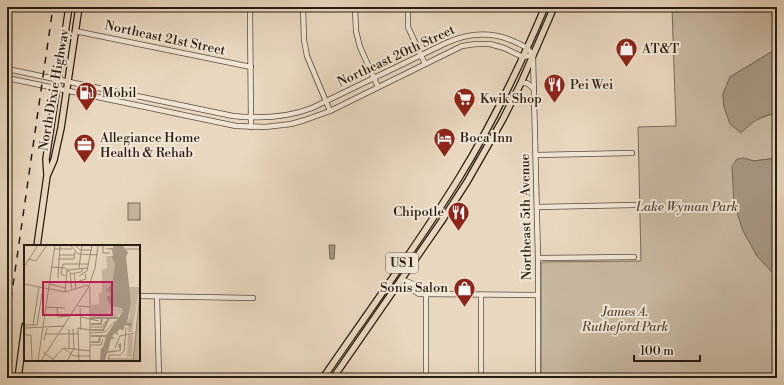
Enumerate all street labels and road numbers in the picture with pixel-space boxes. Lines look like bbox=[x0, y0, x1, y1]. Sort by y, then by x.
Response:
street label: Northeast 21st Street bbox=[103, 17, 227, 59]
street label: Northeast 20th Street bbox=[335, 22, 458, 90]
street label: North Dixie Highway bbox=[35, 27, 73, 152]
street label: Northeast 5th Avenue bbox=[517, 153, 535, 280]
road number: US 1 bbox=[386, 253, 418, 273]

